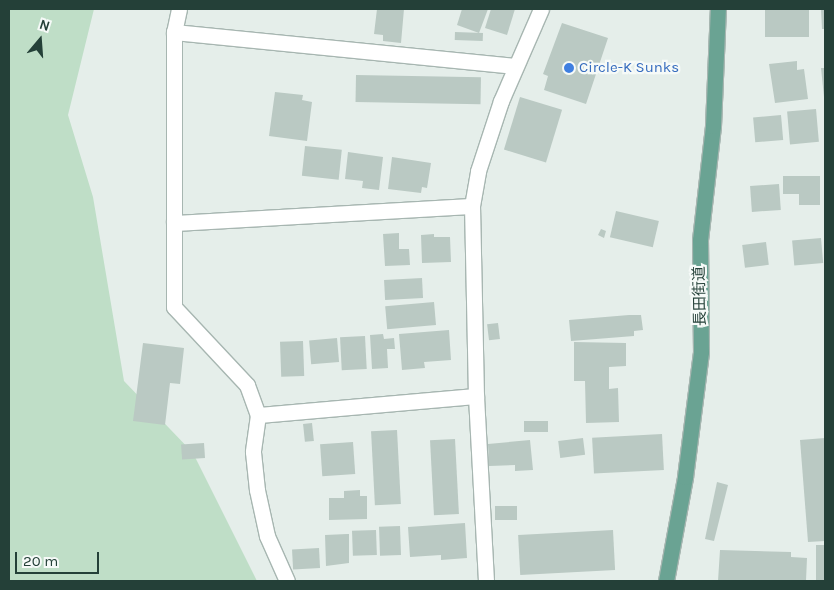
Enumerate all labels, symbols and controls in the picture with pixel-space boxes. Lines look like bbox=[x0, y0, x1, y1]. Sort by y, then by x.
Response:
north arrow bbox=[15, 15, 65, 65]
text: N bbox=[37, 16, 52, 35]
place label: Circle-K Sunks bbox=[579, 59, 679, 77]
marker: Circle-K Sunks bbox=[563, 62, 575, 74]
street label: 長田街道 bbox=[690, 266, 710, 326]
scale bar bbox=[18, 542, 101, 574]
text: 20 m bbox=[23, 552, 58, 570]

